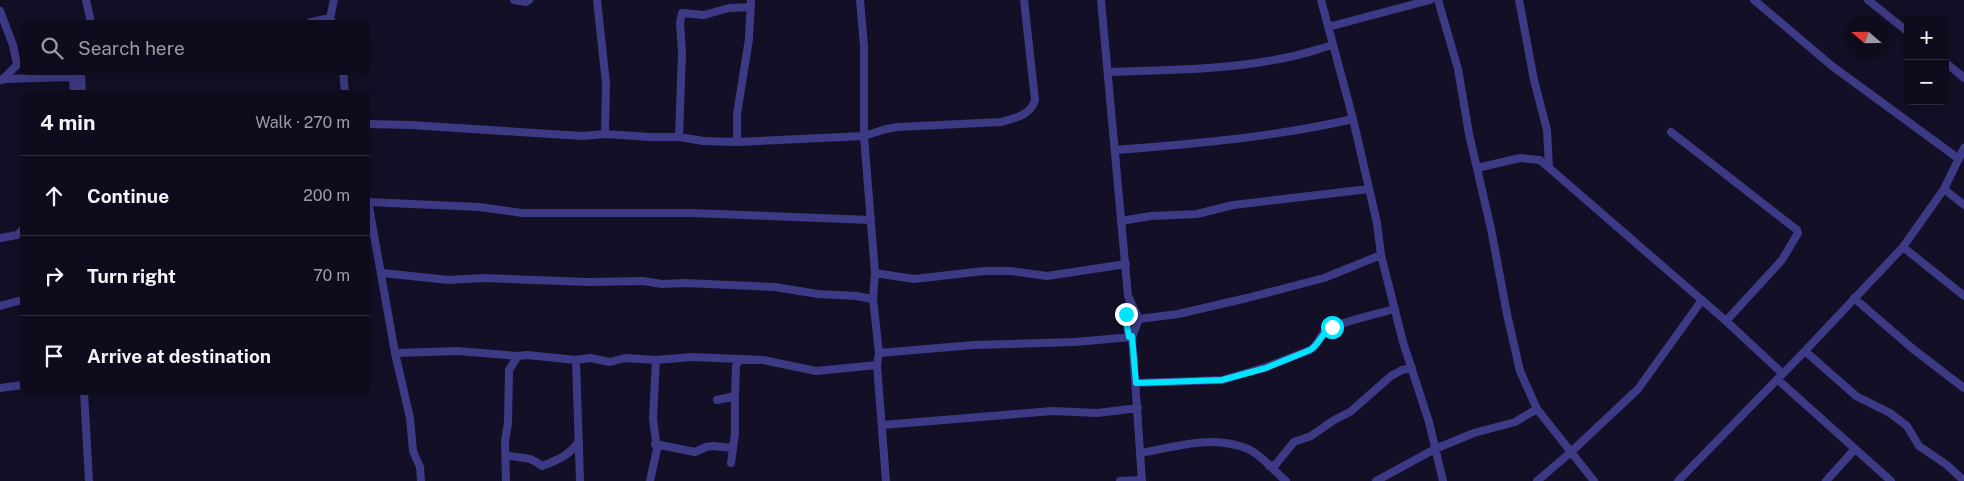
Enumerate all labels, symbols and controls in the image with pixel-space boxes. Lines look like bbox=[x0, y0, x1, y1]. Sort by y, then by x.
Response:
north arrow bbox=[1844, 15, 1889, 60]
map controls bbox=[1904, 15, 1949, 105]
button: + bbox=[1904, 15, 1949, 60]
search box bbox=[20, 20, 370, 75]
icon: search bbox=[38, 34, 66, 62]
text: Search here bbox=[78, 37, 185, 59]
button: − bbox=[1904, 60, 1949, 105]
text: 4 min bbox=[40, 110, 95, 135]
text: Walk · 270 m bbox=[255, 113, 350, 132]
icon: ahead bbox=[40, 182, 68, 210]
text: Continue bbox=[87, 185, 169, 207]
text: 200 m bbox=[303, 186, 350, 205]
icon: right bbox=[40, 262, 68, 290]
text: Turn right bbox=[87, 265, 176, 287]
text: 70 m bbox=[313, 266, 350, 285]
route end bbox=[1115, 303, 1138, 326]
route start bbox=[1321, 316, 1344, 339]
icon: arrive bbox=[40, 342, 68, 370]
text: Arrive at destination bbox=[87, 345, 271, 367]

